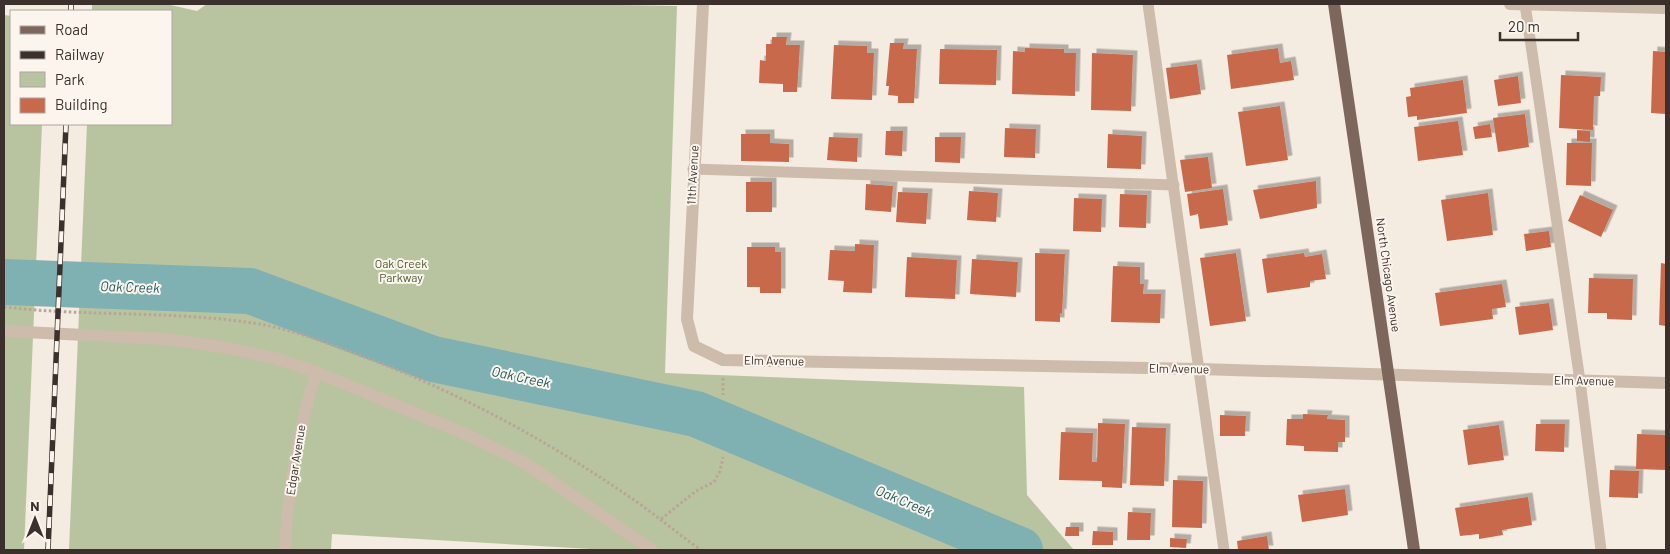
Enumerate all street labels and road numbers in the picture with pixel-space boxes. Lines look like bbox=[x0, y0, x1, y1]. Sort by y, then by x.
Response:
street label: 11th Avenue bbox=[683, 145, 701, 205]
street label: North Chicago Avenue bbox=[1374, 217, 1404, 333]
street label: Elm Avenue bbox=[744, 352, 804, 368]
street label: Elm Avenue bbox=[1149, 360, 1209, 376]
street label: Elm Avenue bbox=[1554, 372, 1614, 388]
street label: Edgar Avenue bbox=[283, 424, 308, 496]

